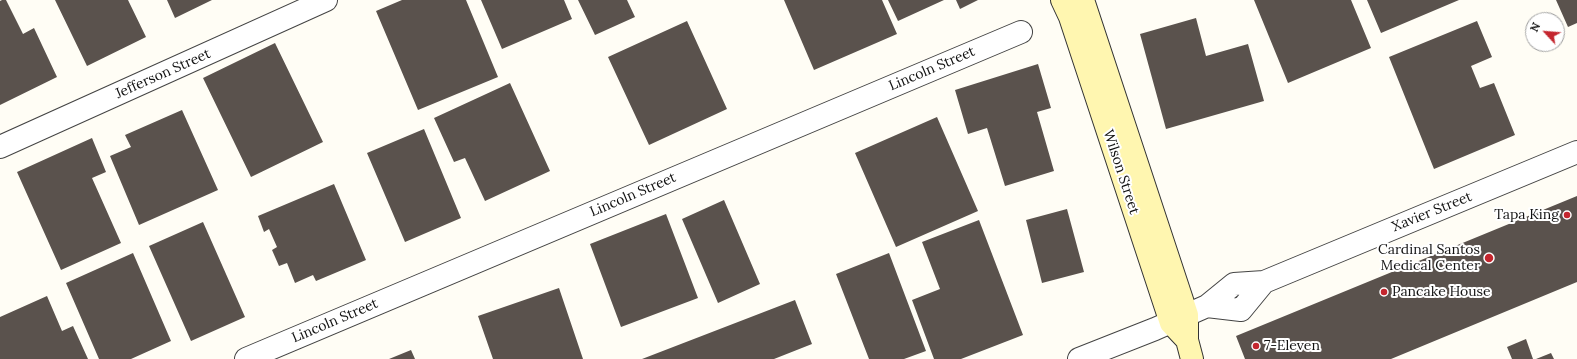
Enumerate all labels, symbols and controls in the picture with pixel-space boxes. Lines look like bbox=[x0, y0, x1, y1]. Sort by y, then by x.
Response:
north arrow bbox=[1525, 12, 1565, 52]
text: N bbox=[1527, 20, 1543, 34]
street label: Lincoln Street bbox=[886, 43, 978, 95]
street label: Jefferson Street bbox=[113, 46, 213, 102]
street label: Wilson Street bbox=[1099, 128, 1143, 216]
street label: Lincoln Street bbox=[587, 169, 679, 221]
street label: Xavier Street bbox=[1390, 188, 1474, 236]
place label: Tapa King bbox=[1494, 207, 1559, 223]
marker: Tapa King bbox=[1562, 210, 1572, 220]
place label: Cardinal Santos Medical Center bbox=[1378, 242, 1480, 274]
marker: Cardinal Santos Medical Center bbox=[1483, 252, 1495, 264]
place label: Pancake House bbox=[1392, 284, 1491, 300]
marker: Pancake House bbox=[1379, 287, 1389, 297]
street label: Lincoln Street bbox=[289, 295, 381, 347]
place label: 7-Eleven bbox=[1264, 338, 1320, 354]
marker: 7-Eleven bbox=[1251, 341, 1261, 351]

